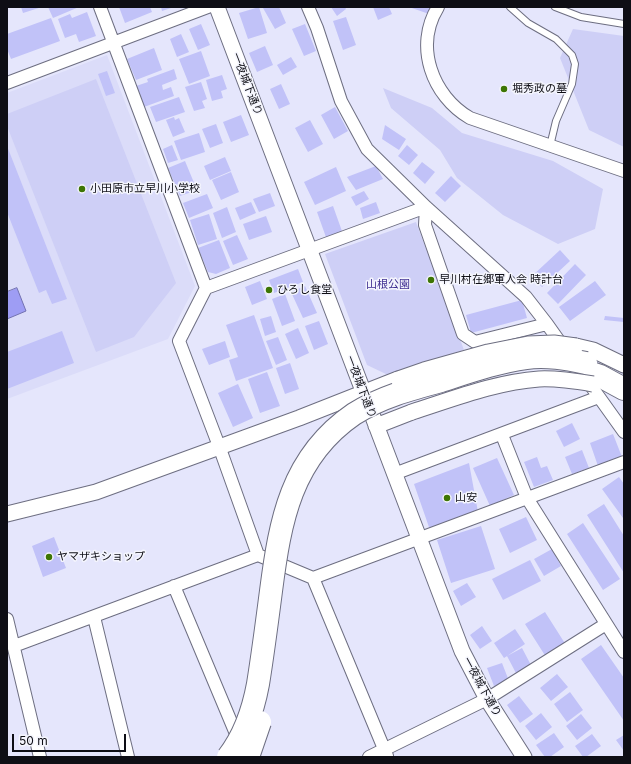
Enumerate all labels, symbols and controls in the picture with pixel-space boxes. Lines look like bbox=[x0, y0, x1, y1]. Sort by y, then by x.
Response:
street label: 一夜城下通り bbox=[229, 51, 265, 117]
place label: 堀秀政の墓 bbox=[512, 82, 567, 96]
marker: 堀秀政の墓 bbox=[499, 84, 509, 94]
place label: 小田原市立早川小学校 bbox=[90, 182, 200, 196]
marker: 小田原市立早川小学校 bbox=[77, 184, 87, 194]
place label: 早川村在郷軍人会 時計台 bbox=[439, 273, 563, 287]
marker: 早川村在郷軍人会 時計台 bbox=[426, 275, 436, 285]
park label: 山根公園 bbox=[366, 278, 410, 292]
place label: ひろし食堂 bbox=[277, 283, 332, 297]
marker: ひろし食堂 bbox=[264, 285, 274, 295]
street label: 一夜城下通り bbox=[343, 354, 379, 420]
place label: 山安 bbox=[455, 491, 477, 505]
marker: 山安 bbox=[442, 493, 452, 503]
place label: ヤマザキショップ bbox=[57, 550, 145, 564]
marker: ヤマザキショップ bbox=[44, 552, 54, 562]
street label: 一夜城下通り bbox=[460, 655, 504, 719]
scale bar bbox=[14, 726, 128, 752]
text: 50 m bbox=[19, 733, 48, 748]

